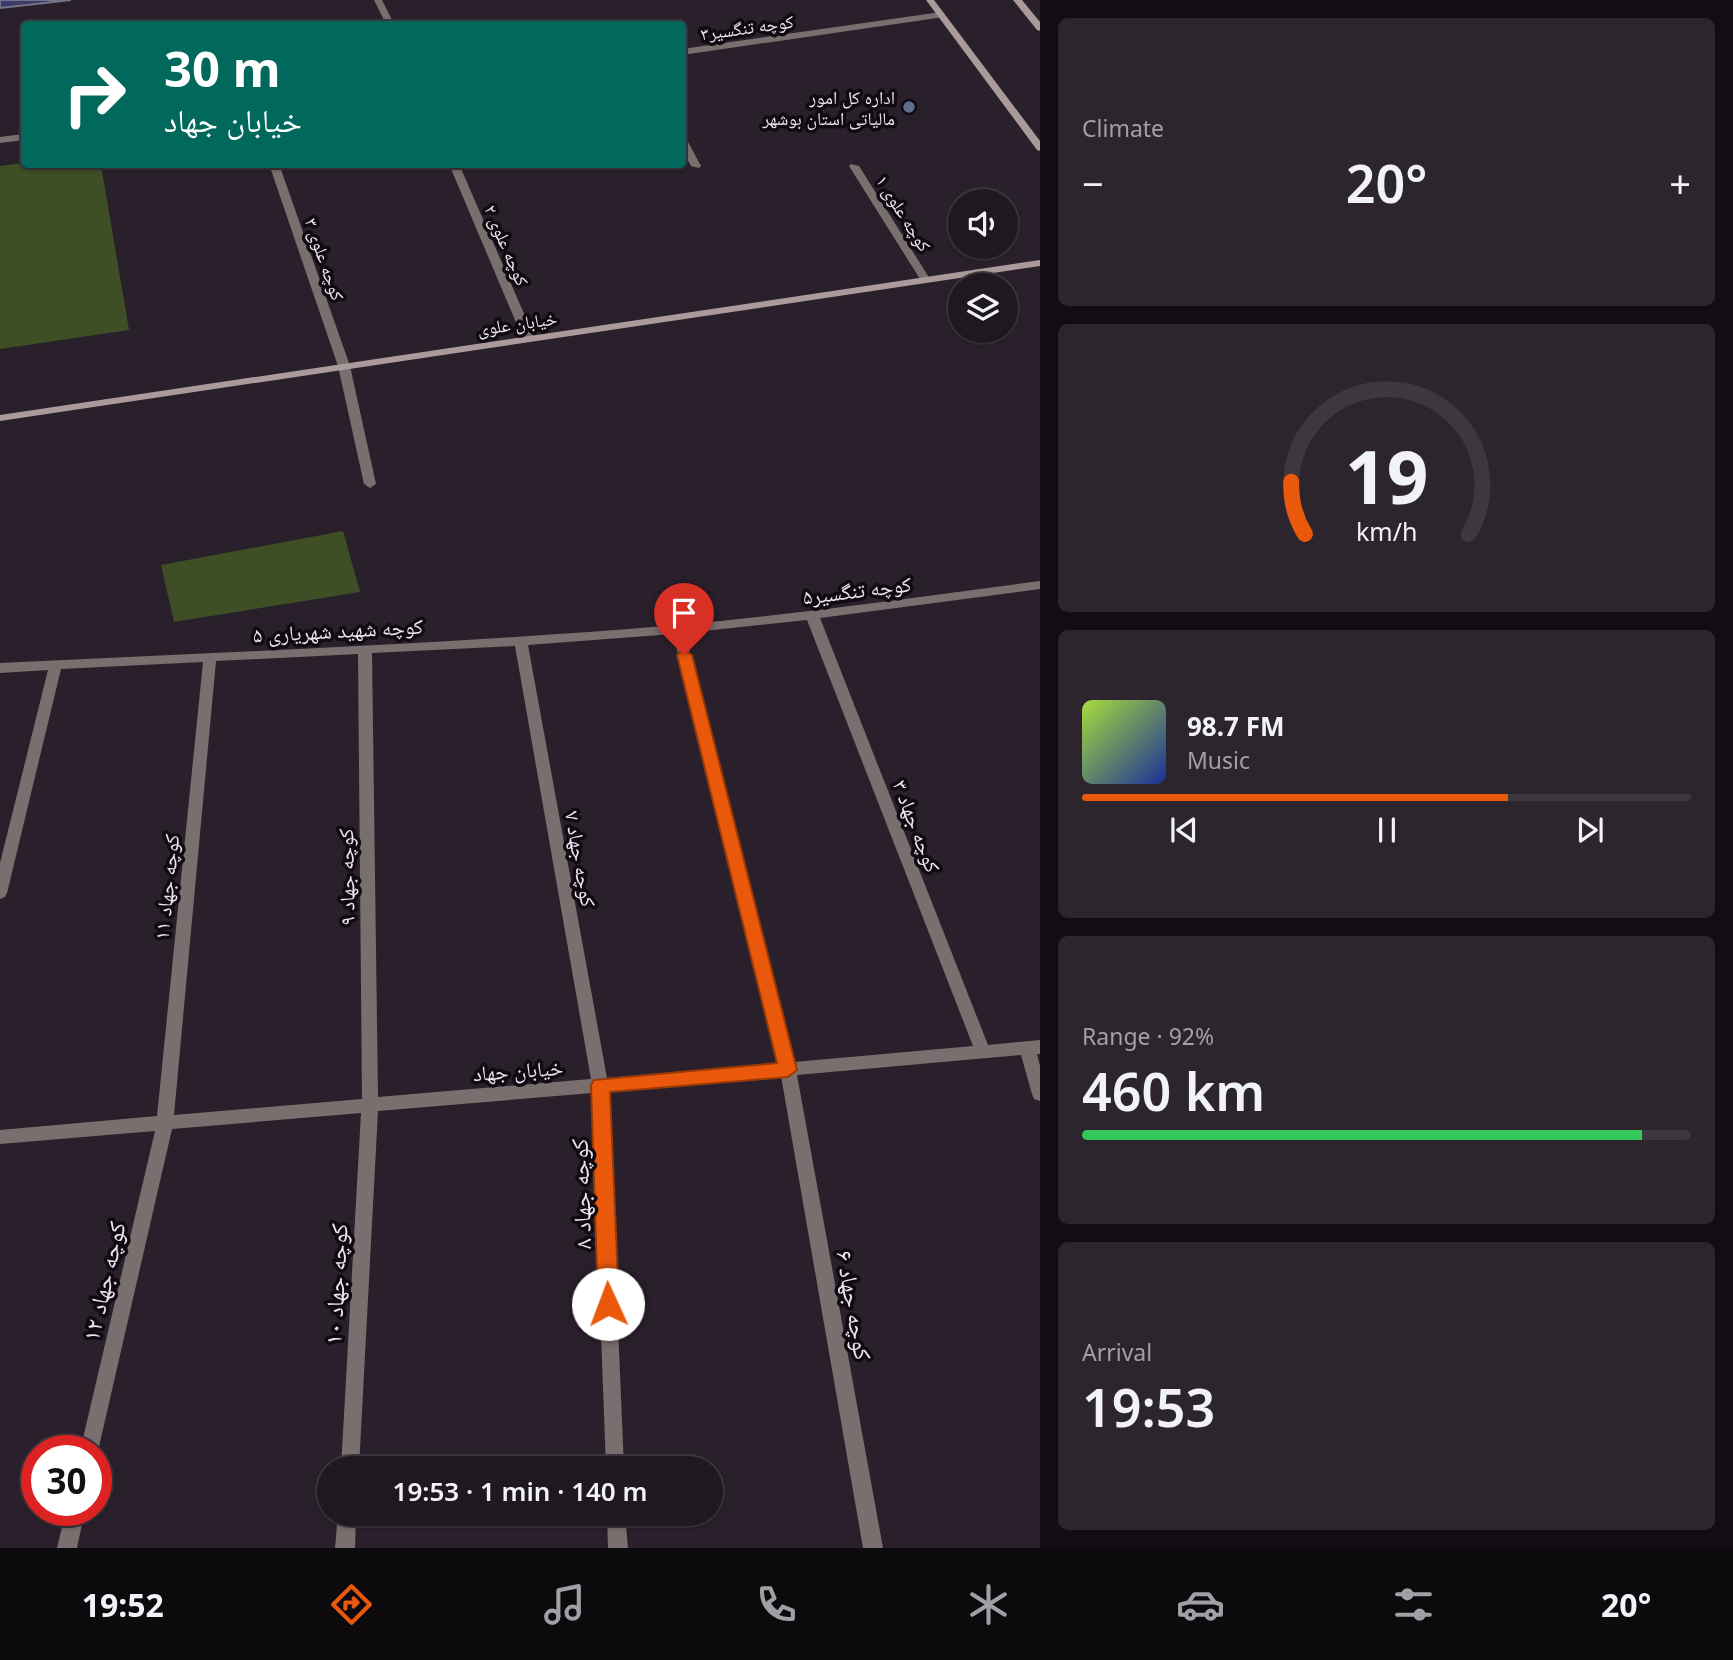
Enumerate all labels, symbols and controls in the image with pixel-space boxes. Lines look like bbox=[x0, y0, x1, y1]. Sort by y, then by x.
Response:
street label: کوچه تنگسیر۳ bbox=[699, 9, 796, 45]
text: 30 m bbox=[164, 35, 281, 101]
icon: right bbox=[49, 49, 140, 140]
place label: اداره کل امور مالیاتی استان بوشهر bbox=[761, 85, 895, 130]
text: خیابان جهاد bbox=[164, 98, 302, 141]
marker: اداره کل امور مالیاتی استان بوشهر bbox=[901, 99, 917, 115]
text: Climate bbox=[1082, 112, 1164, 144]
text: 20° bbox=[1346, 147, 1427, 218]
text: − bbox=[1082, 157, 1104, 209]
text: + bbox=[1669, 157, 1691, 209]
street label: کوچه علوی ۱ bbox=[871, 170, 937, 256]
map controls bbox=[948, 189, 1018, 343]
button: sound bbox=[948, 189, 1018, 259]
street label: کوچه علوی ۲ bbox=[479, 201, 535, 290]
street label: کوچه علوی ۳ bbox=[300, 214, 351, 304]
button: layers bbox=[948, 273, 1018, 343]
street label: خیابان علوی bbox=[476, 306, 558, 340]
text: 19 bbox=[1345, 426, 1428, 525]
text: km/h bbox=[1356, 514, 1417, 548]
street label: کوچه تنگسیر۵ bbox=[801, 569, 913, 611]
pin bbox=[654, 583, 714, 655]
icon: arrive bbox=[665, 594, 703, 632]
street label: کوچه شهید شهریاری ۵ bbox=[252, 612, 424, 648]
text: 98.7 FM bbox=[1187, 708, 1284, 744]
text: Music bbox=[1187, 744, 1250, 776]
street label: کوچه جهاد ۳ bbox=[887, 776, 948, 877]
street label: کوچه جهاد ۷ bbox=[559, 809, 603, 910]
icon: previous bbox=[1165, 811, 1203, 849]
icon: pause bbox=[1368, 811, 1406, 849]
icon: next bbox=[1571, 811, 1609, 849]
street label: کوچه جهاد ۹ bbox=[331, 828, 361, 926]
street label: کوچه جهاد ۱۱ bbox=[147, 832, 186, 941]
text: Range · 92% bbox=[1082, 1020, 1214, 1052]
street label: خیابان جهاد bbox=[472, 1053, 564, 1087]
text: 460 km bbox=[1082, 1055, 1265, 1126]
street label: کوچه جهاد ۸ bbox=[562, 1138, 598, 1250]
street label: کوچه جهاد ۱۲ bbox=[73, 1218, 133, 1344]
street label: کوچه جهاد ۱۰ bbox=[315, 1222, 355, 1346]
street label: کوچه جهاد ۶ bbox=[829, 1247, 881, 1363]
position arrow bbox=[571, 1267, 645, 1341]
text: Arrival bbox=[1082, 1336, 1152, 1368]
text: 19:53 bbox=[1082, 1371, 1215, 1442]
speed limit sign: 30 bbox=[21, 1435, 112, 1526]
text: 19:53 · 1 min · 140 m bbox=[393, 1473, 647, 1509]
icon: directions bbox=[327, 1580, 376, 1629]
icon: music bbox=[540, 1580, 589, 1629]
icon: phone bbox=[752, 1580, 801, 1629]
icon: climate bbox=[964, 1580, 1013, 1629]
icon: car bbox=[1176, 1580, 1225, 1629]
icon: filters bbox=[1389, 1580, 1438, 1629]
text: 19:52 bbox=[82, 1583, 164, 1626]
text: 20° bbox=[1601, 1583, 1651, 1626]

